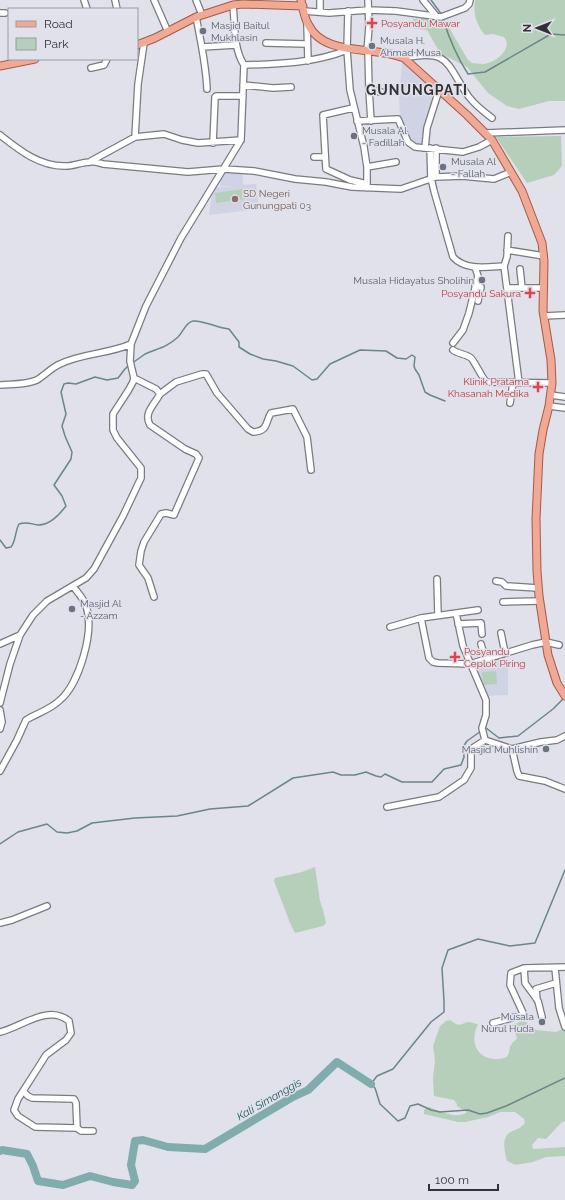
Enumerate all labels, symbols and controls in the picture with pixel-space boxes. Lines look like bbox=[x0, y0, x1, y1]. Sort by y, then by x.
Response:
legend bbox=[8, 8, 138, 60]
north arrow bbox=[517, 8, 557, 48]
text: Road bbox=[44, 17, 73, 31]
marker: Posyandu Mawar bbox=[366, 17, 378, 29]
place label: Posyandu Mawar bbox=[381, 18, 461, 29]
place label: Masjid Baitul Mukhlasin bbox=[211, 20, 270, 43]
text: N bbox=[521, 24, 534, 32]
marker: Masjid Baitul Mukhlasin bbox=[198, 26, 208, 36]
place label: Musala H. Ahmad Musa bbox=[380, 35, 441, 58]
text: Park bbox=[44, 37, 69, 51]
marker: Musala H. Ahmad Musa bbox=[367, 41, 377, 51]
district label: GUNUNGPATI bbox=[366, 82, 468, 98]
place label: Musala Al - Fadillah bbox=[362, 125, 407, 148]
marker: Musala Al - Fadillah bbox=[349, 131, 359, 141]
place label: Musala Al - Fallah bbox=[451, 156, 496, 179]
marker: Musala Al - Fallah bbox=[438, 162, 448, 172]
place label: SD Negeri Gunungpati 03 bbox=[243, 188, 311, 211]
marker: SD Negeri Gunungpati 03 bbox=[230, 194, 240, 204]
place label: Musala Hidayatus Sholihin bbox=[353, 275, 474, 286]
marker: Musala Hidayatus Sholihin bbox=[477, 275, 487, 285]
marker: Posyandu Sakura bbox=[524, 287, 536, 299]
place label: Posyandu Sakura bbox=[441, 288, 521, 299]
place label: Klinik Pratama Khasanah Medika bbox=[448, 376, 529, 399]
marker: Klinik Pratama Khasanah Medika bbox=[532, 381, 544, 393]
place label: Masjid Al - Azzam bbox=[80, 598, 122, 621]
marker: Masjid Al - Azzam bbox=[67, 604, 77, 614]
place label: Posyandu Ceplok Piring bbox=[464, 646, 526, 669]
marker: Posyandu Ceplok Piring bbox=[449, 651, 461, 663]
place label: Masjid Muhlishin bbox=[462, 744, 538, 755]
marker: Masjid Muhlishin bbox=[541, 744, 551, 754]
place label: Musala Nurul Huda bbox=[481, 1011, 534, 1034]
marker: Musala Nurul Huda bbox=[537, 1017, 547, 1027]
water label: Kali Simanggis bbox=[235, 1076, 304, 1123]
scale bar bbox=[429, 1166, 498, 1192]
text: 100 m bbox=[435, 1173, 469, 1187]

